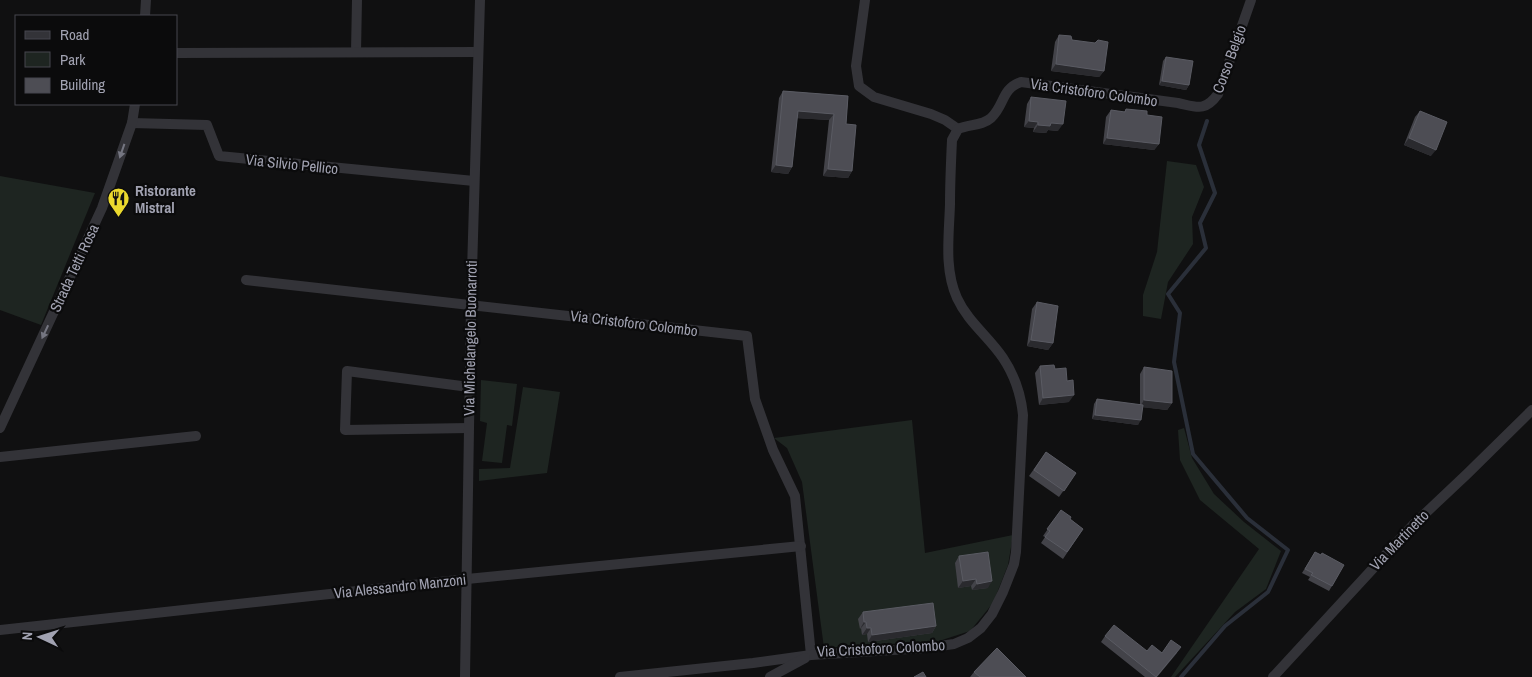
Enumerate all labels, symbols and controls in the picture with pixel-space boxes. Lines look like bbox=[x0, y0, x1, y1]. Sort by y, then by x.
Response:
legend bbox=[15, 15, 178, 105]
street label: Corso Belgio bbox=[1207, 22, 1251, 96]
text: Road bbox=[60, 24, 89, 45]
text: Park bbox=[60, 49, 86, 70]
street label: Via Cristoforo Colombo bbox=[1029, 73, 1159, 111]
text: Building bbox=[60, 74, 105, 95]
one-way arrow bbox=[118, 143, 125, 158]
street label: Via Silvio Pellico bbox=[245, 149, 339, 179]
place label: Ristorante Mistral bbox=[135, 180, 196, 218]
restaurant icon: Ristorante Mistral bbox=[107, 187, 131, 218]
street label: Strada Tetti Rosa bbox=[44, 220, 104, 315]
street label: Via Michelangelo Buonarroti bbox=[458, 260, 482, 416]
street label: Via Cristoforo Colombo bbox=[569, 305, 699, 341]
one-way arrow bbox=[40, 325, 48, 339]
street label: Via Martinetto bbox=[1365, 505, 1433, 575]
street label: Via Alessandro Manzoni bbox=[333, 569, 467, 603]
north arrow bbox=[15, 612, 65, 662]
text: N bbox=[18, 631, 36, 641]
street label: Via Cristoforo Colombo bbox=[816, 634, 946, 662]

